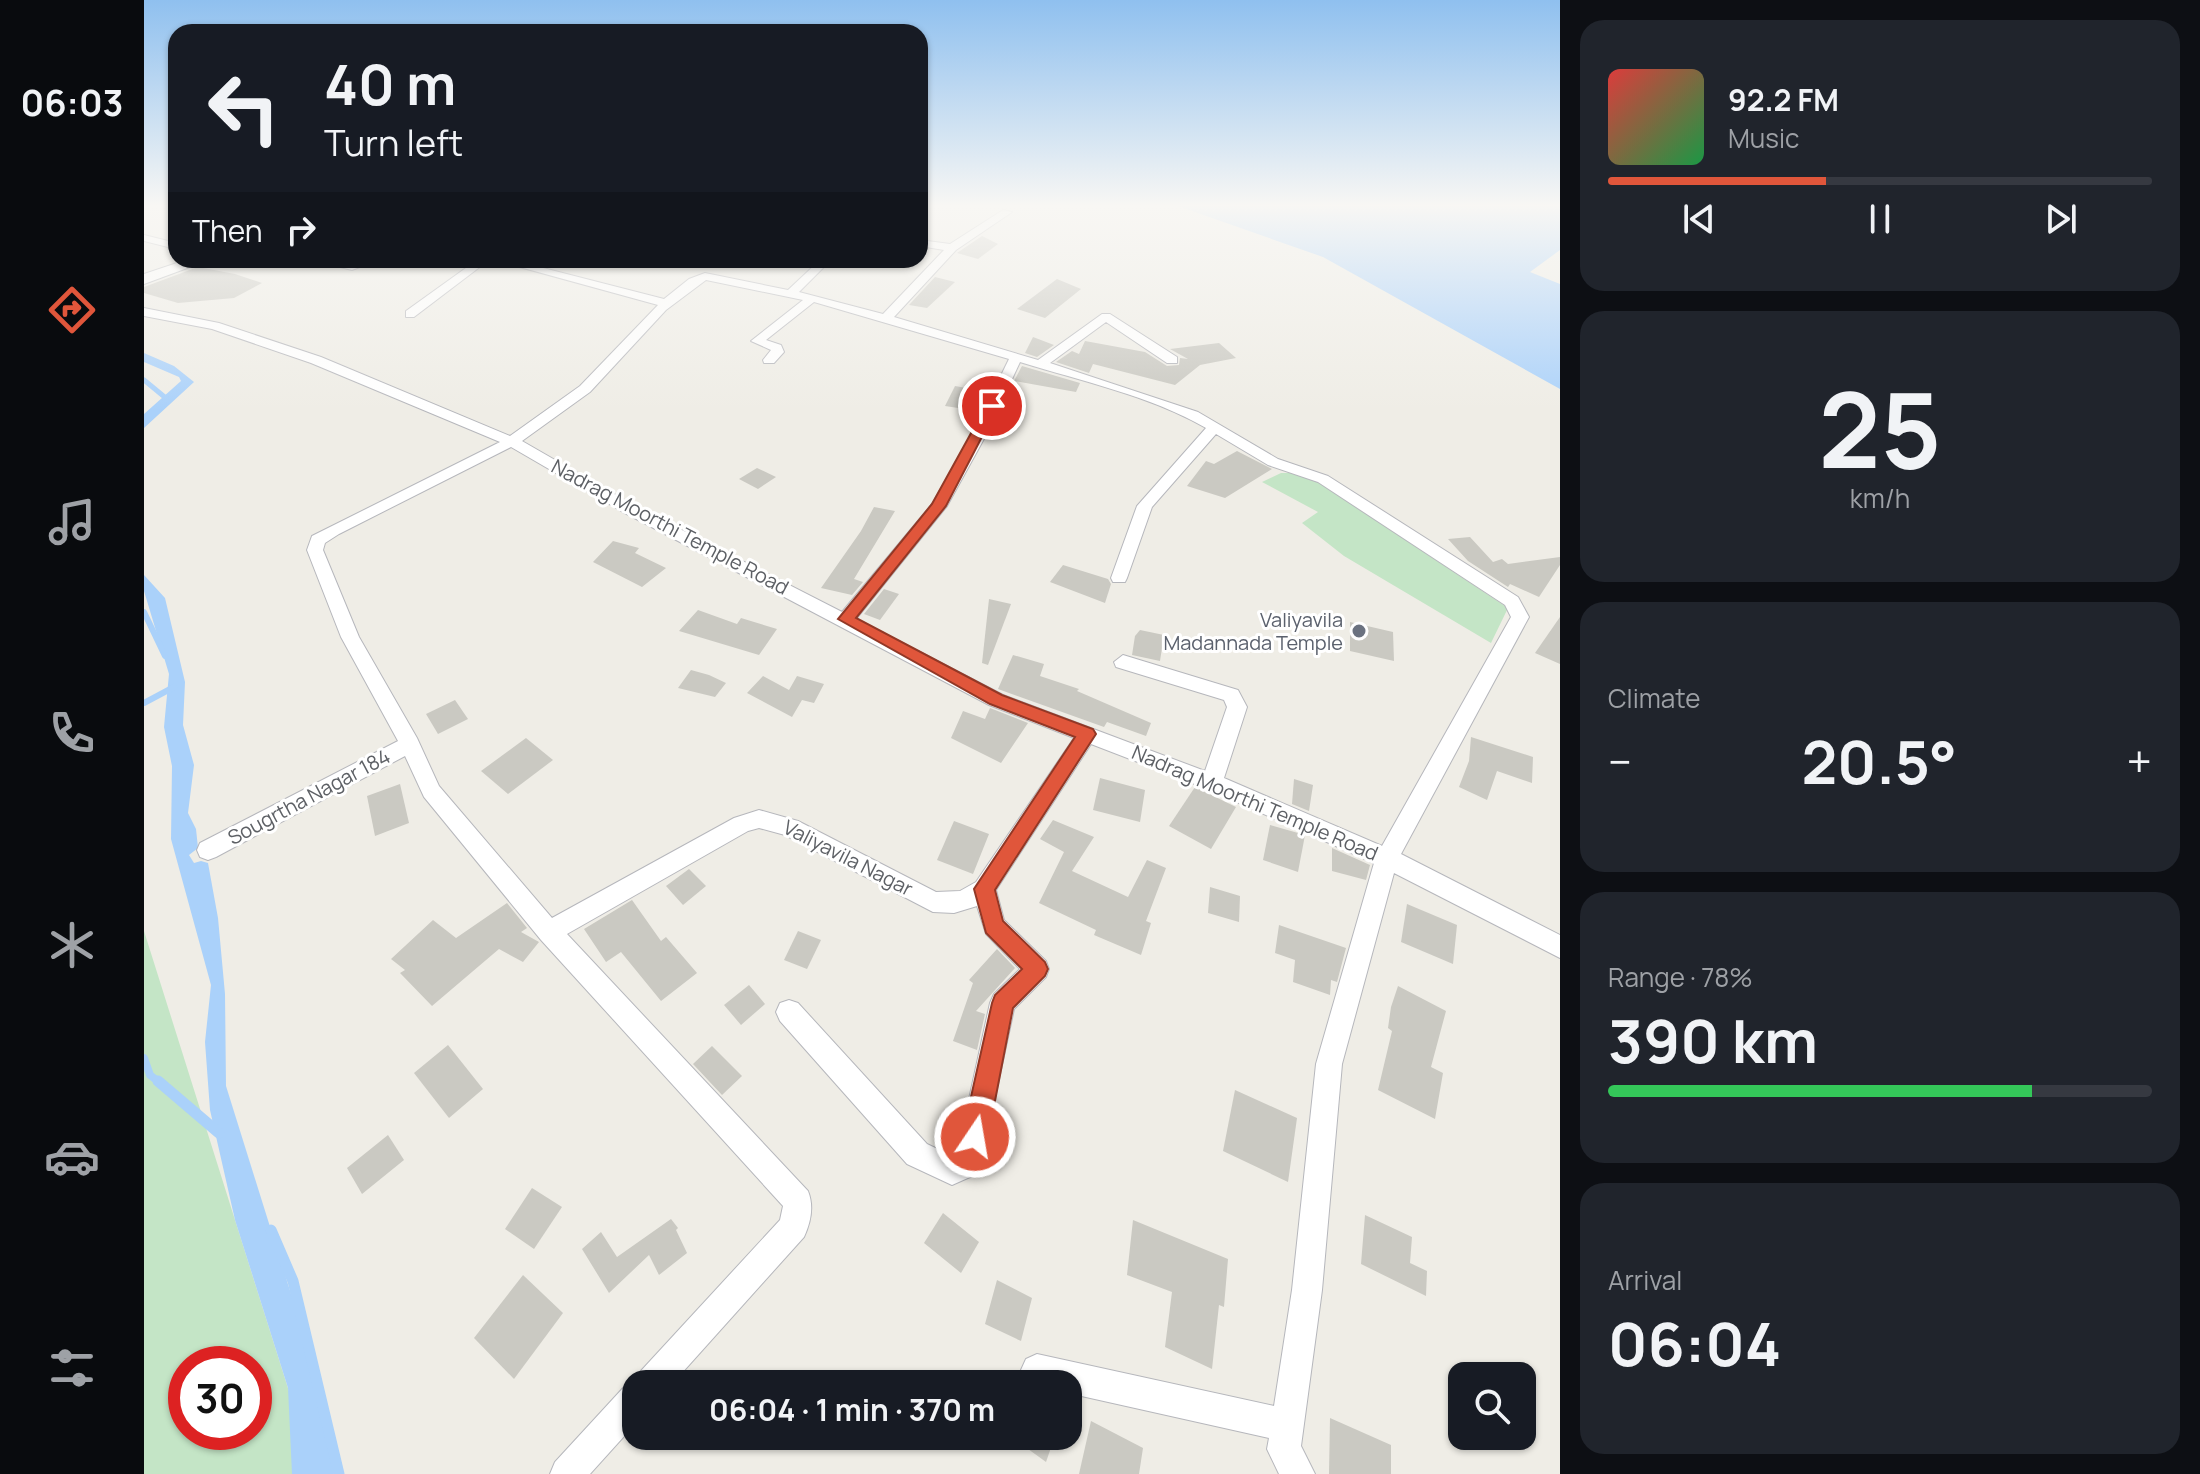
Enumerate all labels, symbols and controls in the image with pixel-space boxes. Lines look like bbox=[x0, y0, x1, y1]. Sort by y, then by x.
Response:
text: 40 m bbox=[324, 45, 456, 122]
icon: left bbox=[192, 56, 296, 160]
text: 06:03 bbox=[20, 78, 124, 127]
text: 92.2 FM bbox=[1728, 79, 1839, 120]
text: Turn left bbox=[324, 118, 463, 167]
text: Music bbox=[1728, 120, 1799, 156]
icon: previous bbox=[1677, 197, 1721, 241]
icon: pause bbox=[1858, 197, 1902, 241]
icon: next bbox=[2039, 197, 2083, 241]
icon: right bbox=[279, 208, 323, 252]
text: Then bbox=[192, 210, 263, 251]
icon: directions bbox=[44, 282, 100, 338]
text: 25 bbox=[1819, 357, 1941, 499]
pin bbox=[958, 372, 1026, 440]
icon: arrive bbox=[970, 384, 1014, 428]
street label: Nadrag Moorthi Temple Road bbox=[547, 452, 794, 601]
text: km/h bbox=[1850, 480, 1910, 516]
icon: music bbox=[44, 494, 100, 550]
place label: Valiyavila Madannada Temple bbox=[1163, 606, 1343, 656]
marker: Valiyavila Madannada Temple bbox=[1350, 622, 1368, 640]
text: Climate bbox=[1608, 680, 1700, 716]
icon: phone bbox=[44, 705, 100, 761]
text: 20.5° bbox=[1801, 720, 1957, 802]
text: − bbox=[1608, 731, 1632, 791]
text: + bbox=[2127, 731, 2152, 791]
street label: Nadrag Moorthi Temple Road bbox=[1128, 738, 1382, 867]
street label: Sougrtha Nagar 184 bbox=[223, 742, 395, 851]
street label: Valiyavila Nagar bbox=[779, 813, 918, 902]
icon: climate bbox=[44, 917, 100, 973]
text: Range · 78% bbox=[1608, 959, 1753, 995]
text: 390 km bbox=[1608, 999, 1818, 1081]
position arrow bbox=[933, 1095, 1017, 1179]
icon: car bbox=[44, 1129, 100, 1185]
text: Arrival bbox=[1608, 1262, 1682, 1298]
text: 06:04 bbox=[1608, 1302, 1781, 1384]
icon: filters bbox=[44, 1340, 100, 1396]
speed limit sign: 30 bbox=[168, 1346, 272, 1450]
map controls bbox=[1448, 1362, 1536, 1450]
button: search bbox=[1448, 1362, 1536, 1450]
text: 06:04 · 1 min · 370 m bbox=[709, 1389, 995, 1430]

